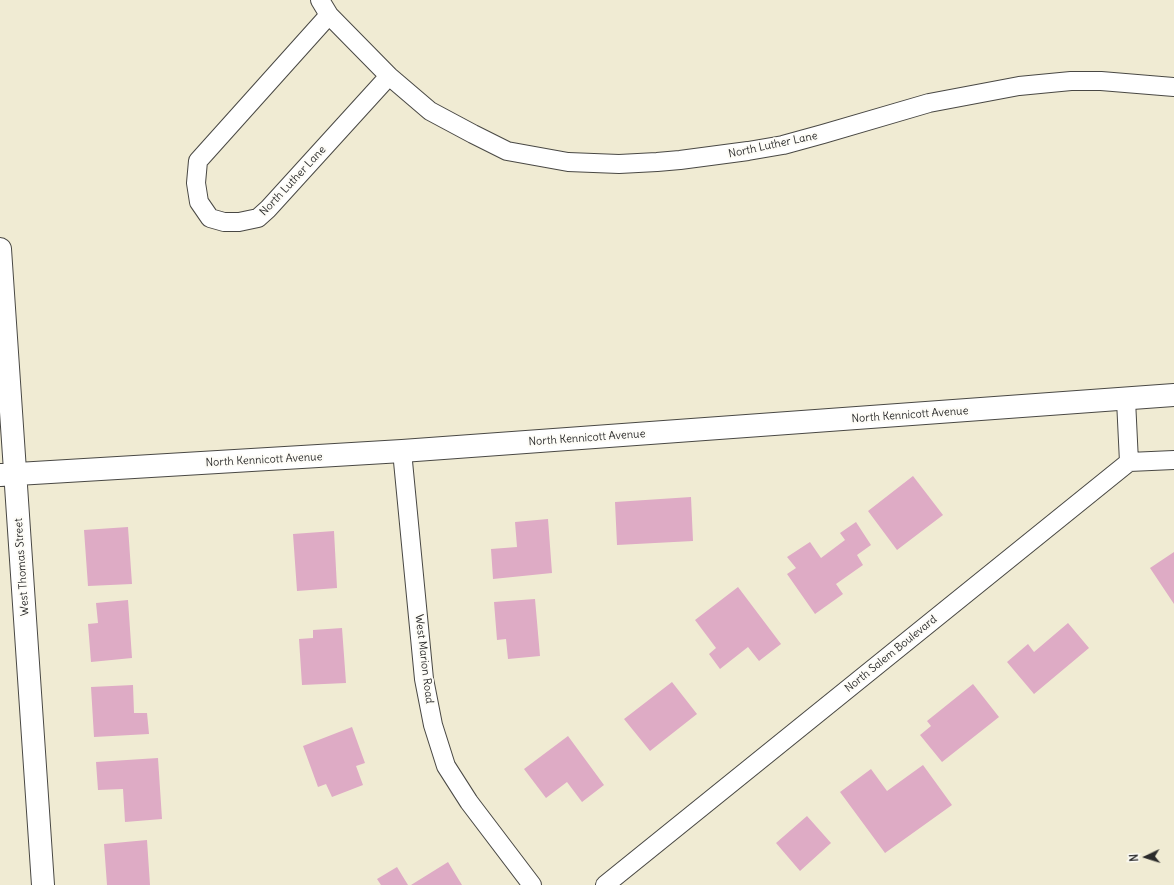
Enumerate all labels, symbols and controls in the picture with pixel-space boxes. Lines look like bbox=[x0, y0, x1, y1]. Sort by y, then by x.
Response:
street label: North Luther Lane bbox=[727, 129, 819, 161]
street label: North Luther Lane bbox=[257, 143, 329, 219]
street label: North Kennicott Avenue bbox=[851, 404, 969, 426]
street label: North Kennicott Avenue bbox=[528, 427, 646, 449]
street label: North Kennicott Avenue bbox=[205, 450, 323, 470]
street label: West Thomas Street bbox=[12, 518, 32, 616]
street label: North Salem Boulevard bbox=[842, 613, 940, 695]
street label: West Marion Road bbox=[412, 614, 436, 704]
north arrow bbox=[1126, 837, 1166, 877]
text: N bbox=[1127, 854, 1141, 862]

